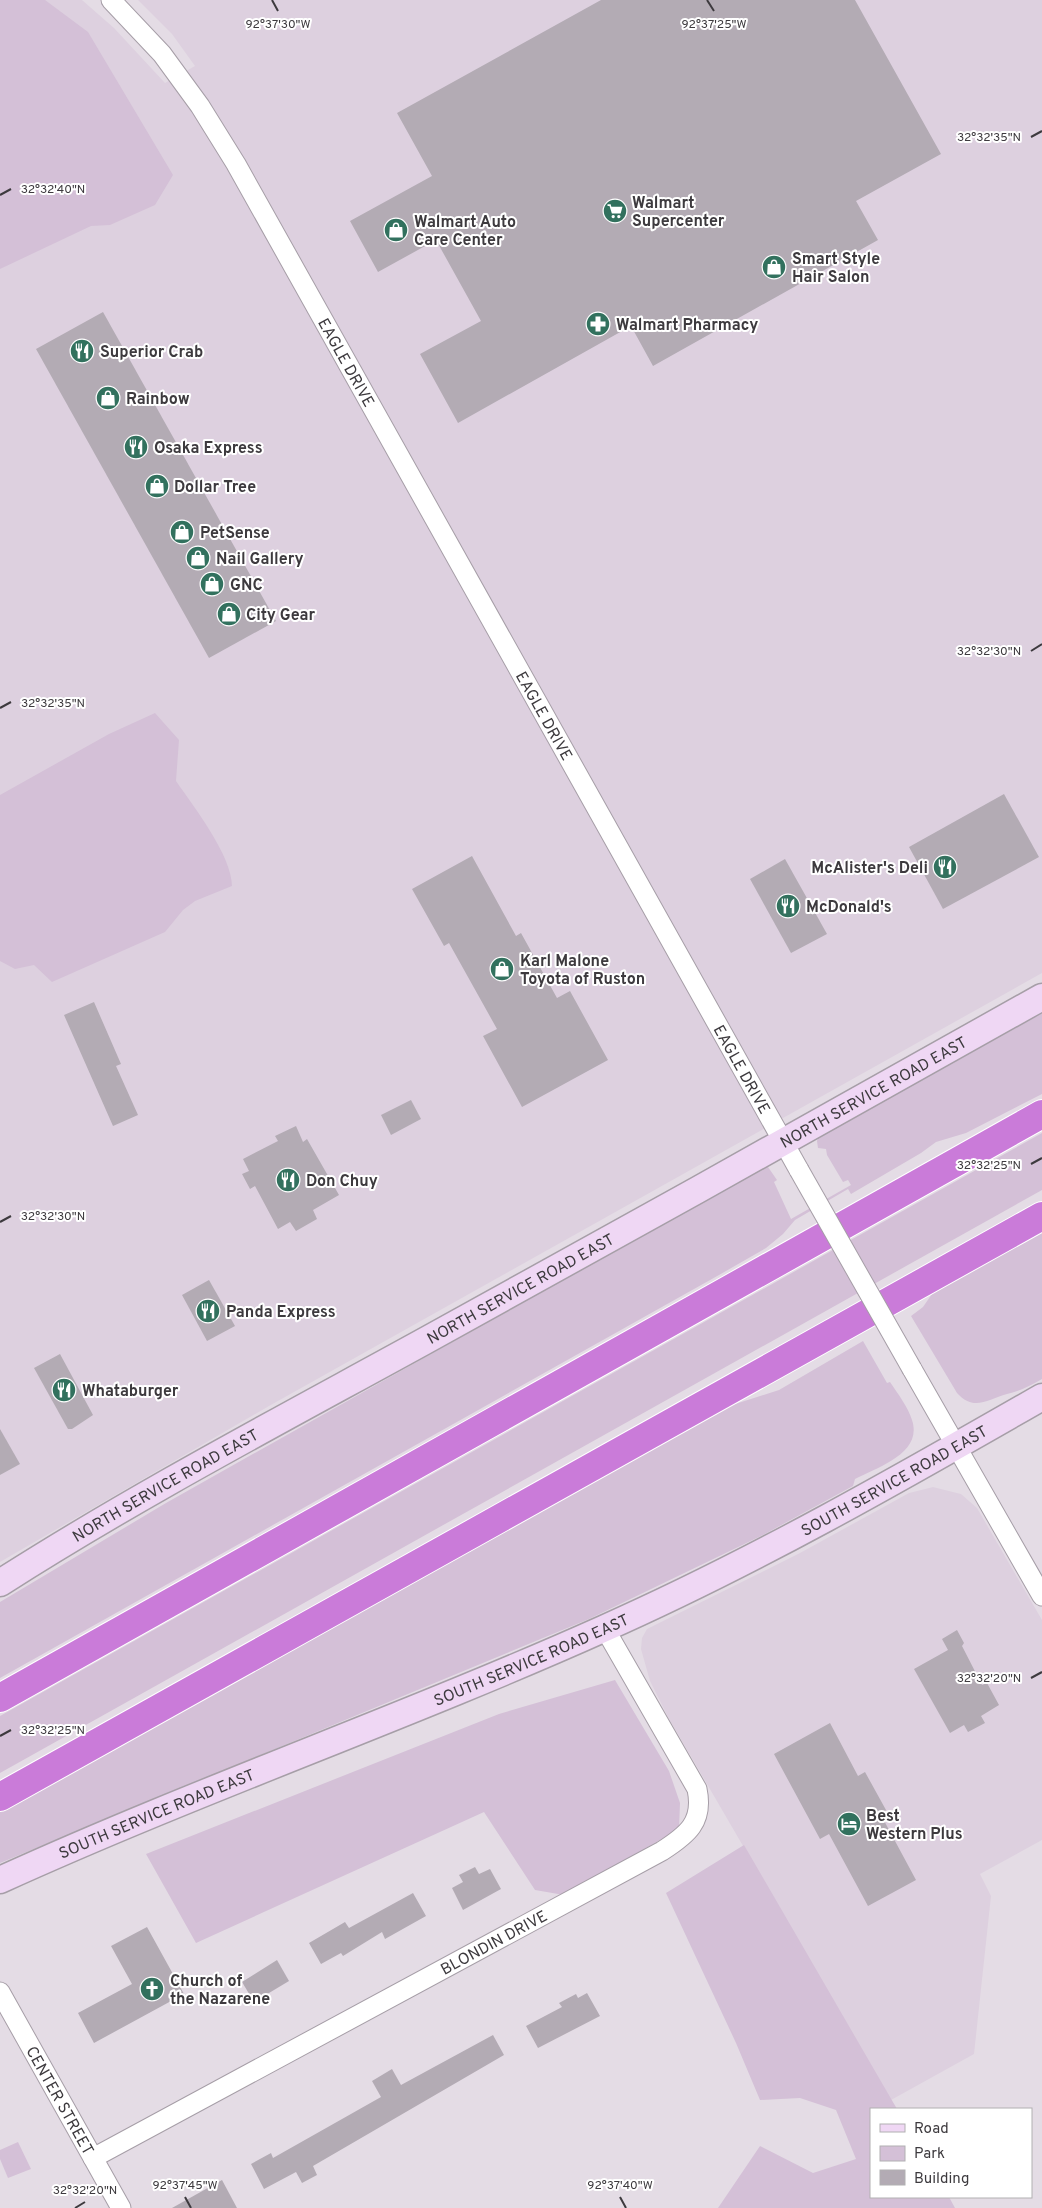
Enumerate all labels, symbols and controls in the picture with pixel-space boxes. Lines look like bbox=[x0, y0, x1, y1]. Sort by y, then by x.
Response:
text: 92°37'30"W bbox=[245, 17, 311, 33]
text: 92°37'25"W bbox=[681, 17, 747, 33]
text: 32°32'35"N bbox=[957, 130, 1021, 146]
text: 32°32'40"N bbox=[21, 182, 85, 198]
place label: Walmart Supercenter bbox=[632, 194, 725, 232]
supermarket icon: Walmart Supercenter bbox=[602, 198, 628, 224]
place label: Walmart Auto Care Center bbox=[414, 213, 516, 251]
shop icon: Walmart Auto Care Center bbox=[383, 217, 409, 243]
place label: Smart Style Hair Salon bbox=[792, 250, 880, 288]
shop icon: Smart Style Hair Salon bbox=[761, 254, 787, 280]
pharmacy icon: Walmart Pharmacy bbox=[585, 311, 611, 337]
street label: EAGLE DRIVE bbox=[312, 315, 378, 411]
place label: Walmart Pharmacy bbox=[616, 316, 758, 336]
restaurant icon: Superior Crab bbox=[69, 338, 95, 364]
place label: Superior Crab bbox=[100, 343, 203, 363]
shop icon: Rainbow bbox=[95, 385, 121, 411]
place label: Rainbow bbox=[126, 390, 190, 410]
restaurant icon: Osaka Express bbox=[123, 434, 149, 460]
place label: Osaka Express bbox=[154, 439, 263, 459]
shop icon: Dollar Tree bbox=[144, 473, 170, 499]
place label: Dollar Tree bbox=[174, 478, 256, 498]
shop icon: PetSense bbox=[169, 519, 195, 545]
place label: PetSense bbox=[200, 524, 270, 544]
shop icon: Nail Gallery bbox=[185, 545, 211, 571]
place label: Nail Gallery bbox=[216, 550, 304, 570]
shop icon: GNC bbox=[199, 571, 225, 597]
place label: GNC bbox=[230, 576, 263, 596]
shop icon: City Gear bbox=[216, 601, 242, 627]
place label: City Gear bbox=[246, 606, 316, 626]
text: 32°32'30"N bbox=[957, 644, 1021, 660]
street label: EAGLE DRIVE bbox=[510, 669, 576, 765]
text: 32°32'35"N bbox=[21, 696, 85, 712]
restaurant icon: McAlister's Deli bbox=[932, 854, 958, 880]
place label: McAlister's Deli bbox=[811, 859, 928, 879]
restaurant icon: McDonald's bbox=[775, 893, 801, 919]
place label: McDonald's bbox=[806, 898, 892, 918]
place label: Karl Malone Toyota of Ruston bbox=[520, 952, 645, 990]
shop icon: Karl Malone Toyota of Ruston bbox=[489, 956, 515, 982]
street label: EAGLE DRIVE bbox=[708, 1022, 774, 1118]
street label: NORTH SERVICE ROAD EAST bbox=[777, 1033, 971, 1154]
text: 32°32'25"N bbox=[957, 1158, 1021, 1174]
restaurant icon: Don Chuy bbox=[275, 1167, 301, 1193]
place label: Don Chuy bbox=[306, 1172, 378, 1192]
text: 32°32'30"N bbox=[21, 1209, 85, 1225]
street label: NORTH SERVICE ROAD EAST bbox=[424, 1230, 618, 1350]
restaurant icon: Panda Express bbox=[195, 1298, 221, 1324]
place label: Panda Express bbox=[226, 1303, 336, 1323]
restaurant icon: Whataburger bbox=[51, 1377, 77, 1403]
place label: Whataburger bbox=[82, 1382, 179, 1402]
street label: SOUTH SERVICE ROAD EAST bbox=[798, 1422, 992, 1542]
street label: NORTH SERVICE ROAD EAST bbox=[69, 1426, 263, 1548]
street label: SOUTH SERVICE ROAD EAST bbox=[431, 1611, 632, 1712]
text: 32°32'20"N bbox=[957, 1671, 1021, 1687]
text: 32°32'25"N bbox=[21, 1723, 85, 1739]
street label: SOUTH SERVICE ROAD EAST bbox=[56, 1766, 258, 1865]
place label: Best Western Plus bbox=[866, 1807, 963, 1845]
hotel icon: Best Western Plus bbox=[836, 1811, 862, 1837]
street label: BLONDIN DRIVE bbox=[438, 1907, 551, 1981]
place label: Church of the Nazarene bbox=[170, 1972, 270, 2010]
church icon: Church of the Nazarene bbox=[139, 1976, 165, 2002]
street label: CENTER STREET bbox=[20, 2043, 97, 2159]
legend bbox=[870, 2108, 1032, 2198]
text: Road bbox=[914, 2120, 949, 2139]
text: Park bbox=[914, 2145, 945, 2164]
text: Building bbox=[914, 2170, 969, 2189]
text: 92°37'45"W bbox=[152, 2178, 218, 2194]
text: 92°37'40"W bbox=[587, 2178, 653, 2194]
text: 32°32'20"N bbox=[53, 2183, 117, 2199]

